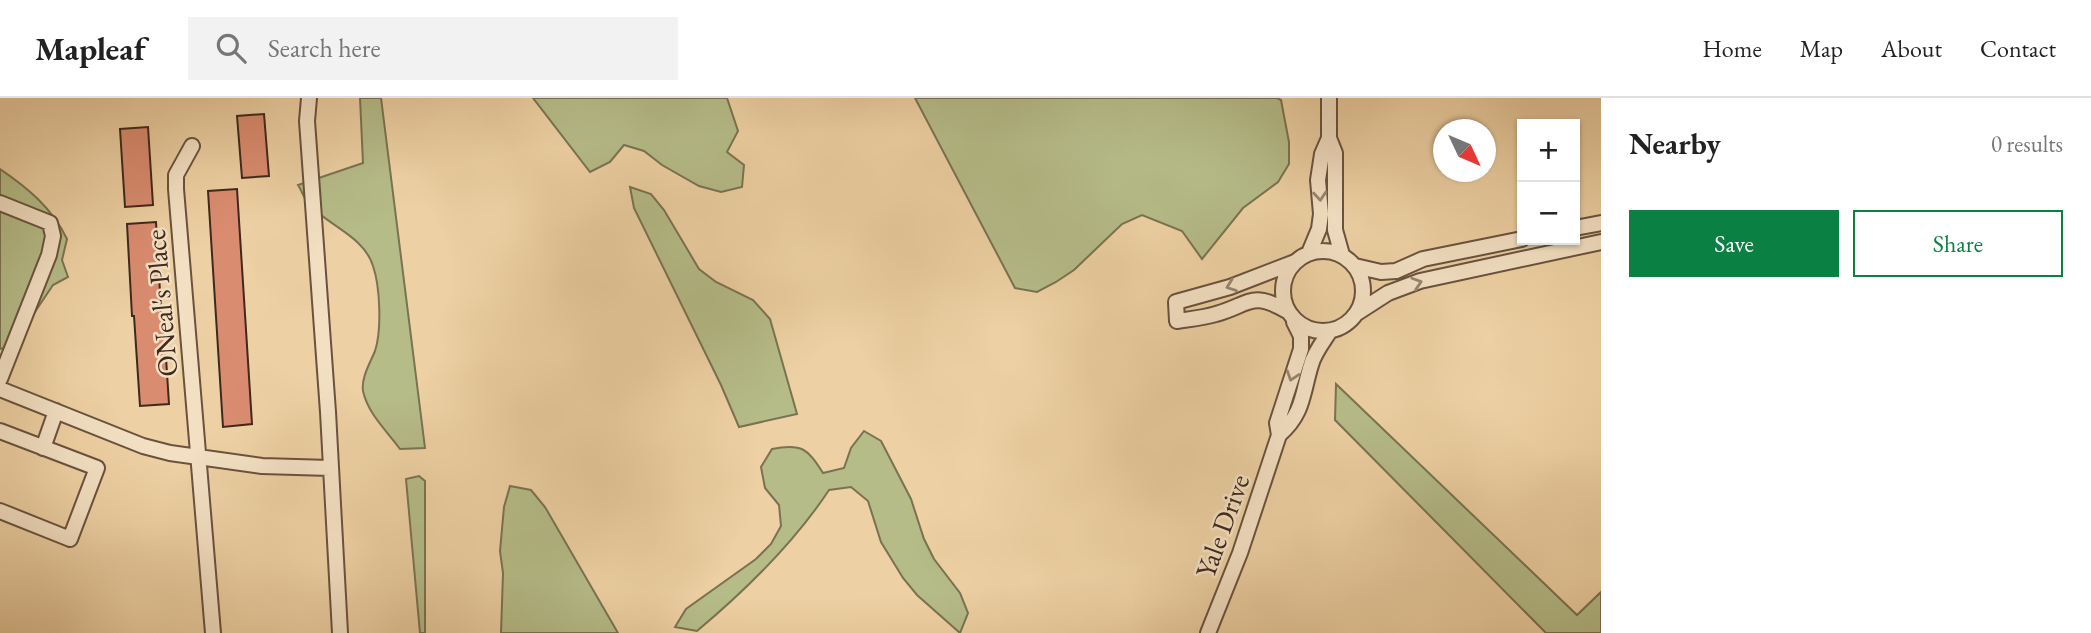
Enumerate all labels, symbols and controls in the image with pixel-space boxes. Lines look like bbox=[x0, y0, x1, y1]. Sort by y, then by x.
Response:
search box bbox=[188, 17, 678, 80]
text: Mapleaf bbox=[35, 27, 146, 70]
icon: search bbox=[212, 29, 250, 67]
text: Search here bbox=[268, 31, 381, 65]
text: Home bbox=[1702, 33, 1762, 64]
text: Map bbox=[1800, 33, 1843, 64]
text: About bbox=[1881, 33, 1942, 64]
text: Contact bbox=[1980, 33, 2056, 64]
north arrow bbox=[1433, 119, 1496, 182]
map controls bbox=[1517, 119, 1580, 245]
button: + bbox=[1517, 119, 1580, 182]
text: Nearby bbox=[1629, 124, 1721, 163]
text: 0 results bbox=[1991, 129, 2063, 159]
button: − bbox=[1517, 182, 1580, 245]
one-way arrow bbox=[1312, 190, 1327, 202]
button: Save bbox=[1629, 210, 1839, 277]
button: Share bbox=[1853, 210, 2063, 277]
street label: ONeal's Place bbox=[137, 228, 185, 378]
one-way arrow bbox=[1411, 276, 1423, 291]
one-way arrow bbox=[1225, 278, 1237, 292]
one-way arrow bbox=[1286, 369, 1301, 381]
street label: Yale Drive bbox=[1187, 469, 1257, 583]

